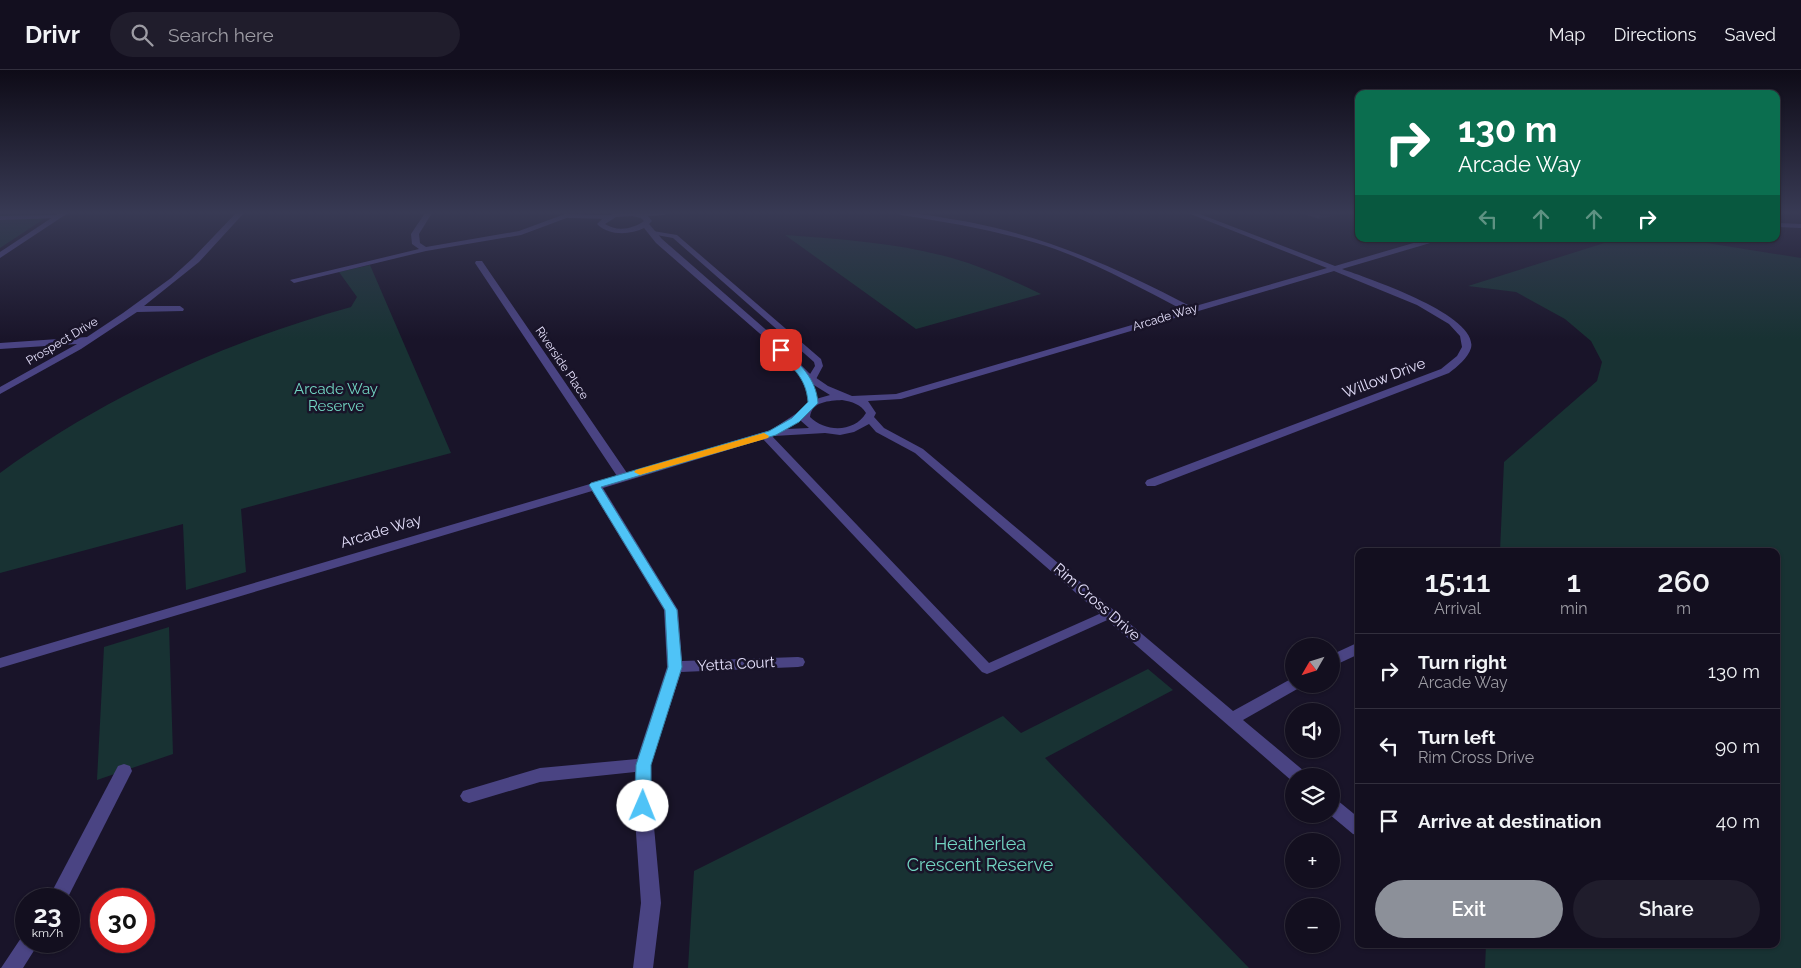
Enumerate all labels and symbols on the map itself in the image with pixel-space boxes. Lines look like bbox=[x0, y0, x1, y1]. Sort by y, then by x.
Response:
street label: Arcade Way bbox=[1131, 300, 1200, 334]
street label: Prospect Drive bbox=[24, 314, 100, 368]
street label: Riverside Place bbox=[533, 324, 591, 402]
pin bbox=[760, 329, 802, 371]
street label: Willow Drive bbox=[1340, 354, 1428, 402]
park label: Arcade Way Reserve bbox=[294, 380, 378, 415]
street label: Arcade Way bbox=[338, 510, 424, 552]
street label: Rim Cross Drive bbox=[1050, 559, 1144, 645]
north arrow bbox=[1285, 638, 1340, 692]
street label: Yetta Court bbox=[697, 653, 775, 675]
position arrow bbox=[616, 779, 668, 831]
park label: Heatherlea Crescent Reserve bbox=[907, 833, 1054, 875]
speed limit sign: 30 bbox=[90, 888, 155, 953]

